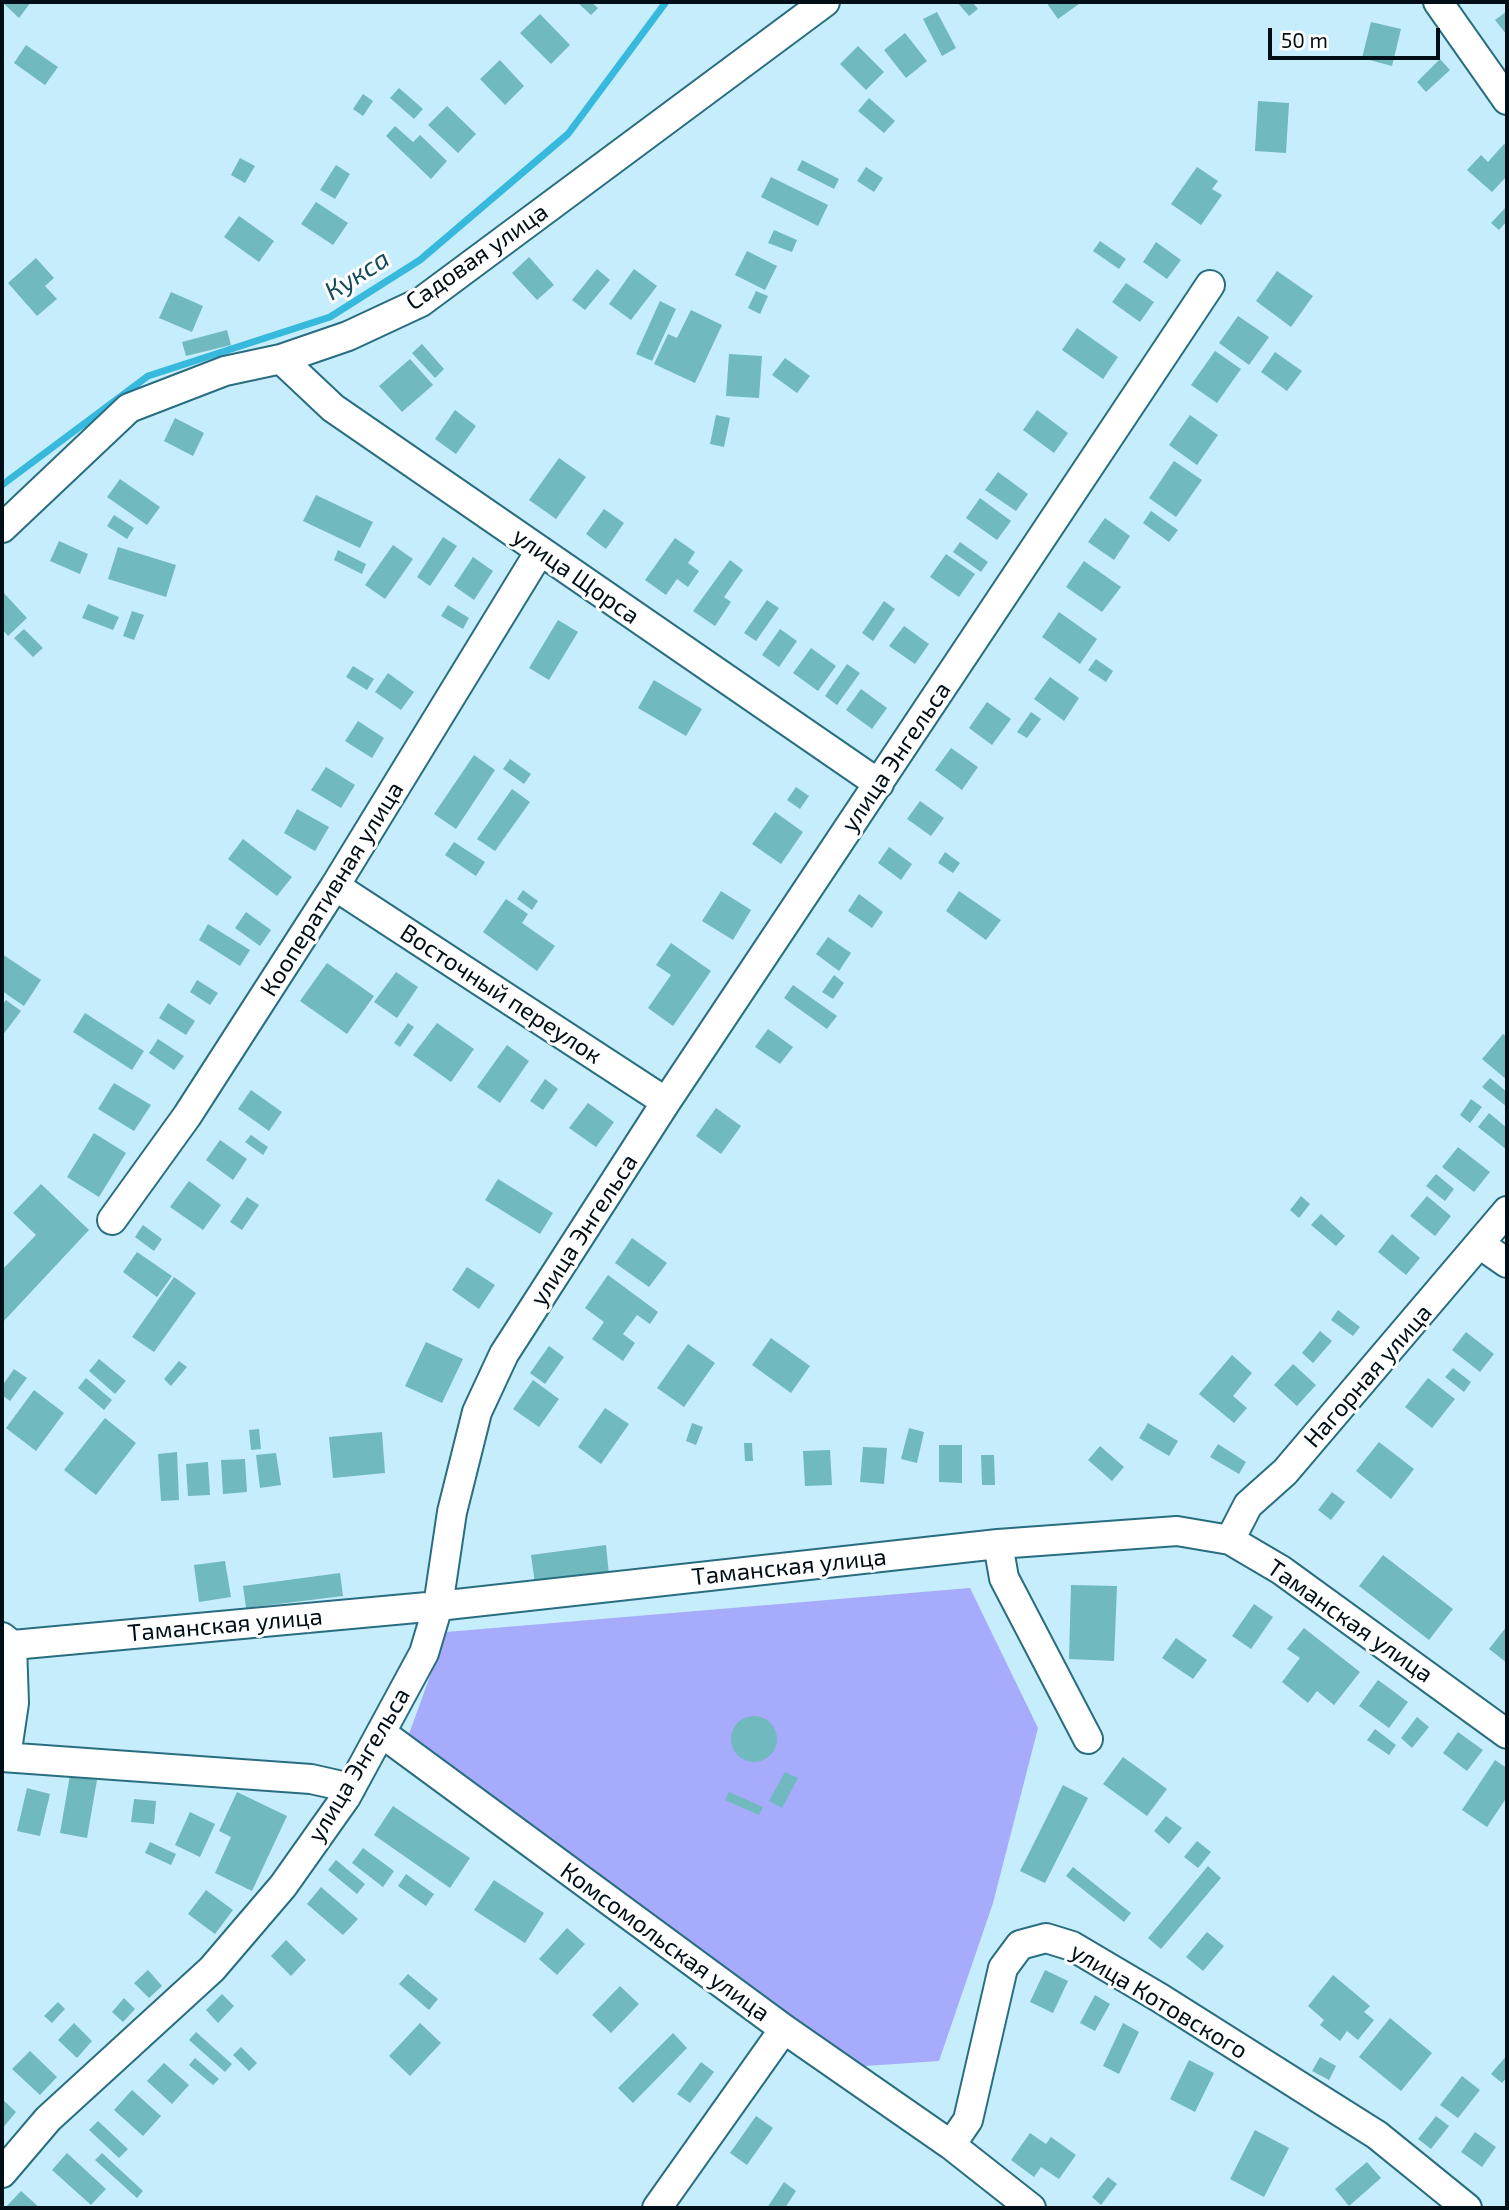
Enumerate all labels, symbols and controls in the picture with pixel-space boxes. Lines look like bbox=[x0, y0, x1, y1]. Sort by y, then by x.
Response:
scale bar bbox=[1271, 14, 1442, 58]
text: 50 m bbox=[1281, 27, 1328, 52]
street label: Садовая улица bbox=[401, 197, 553, 317]
water label: Кукса bbox=[319, 243, 395, 307]
street label: улица Щорса bbox=[507, 522, 645, 630]
street label: улица Энгельса bbox=[835, 676, 957, 838]
street label: Кооперативная улица bbox=[254, 776, 410, 1002]
street label: Восточный переулок bbox=[395, 918, 607, 1070]
street label: улица Энгельса bbox=[524, 1149, 644, 1311]
street label: Нагорная улица bbox=[1298, 1298, 1438, 1454]
street label: Таманская улица bbox=[690, 1542, 888, 1592]
street label: Таманская улица bbox=[1262, 1553, 1438, 1689]
street label: Таманская улица bbox=[126, 1602, 324, 1648]
street label: улица Энгельса bbox=[302, 1683, 416, 1847]
street label: Комсомольская улица bbox=[555, 1856, 775, 2028]
street label: улица Котовского bbox=[1065, 1937, 1253, 2065]

